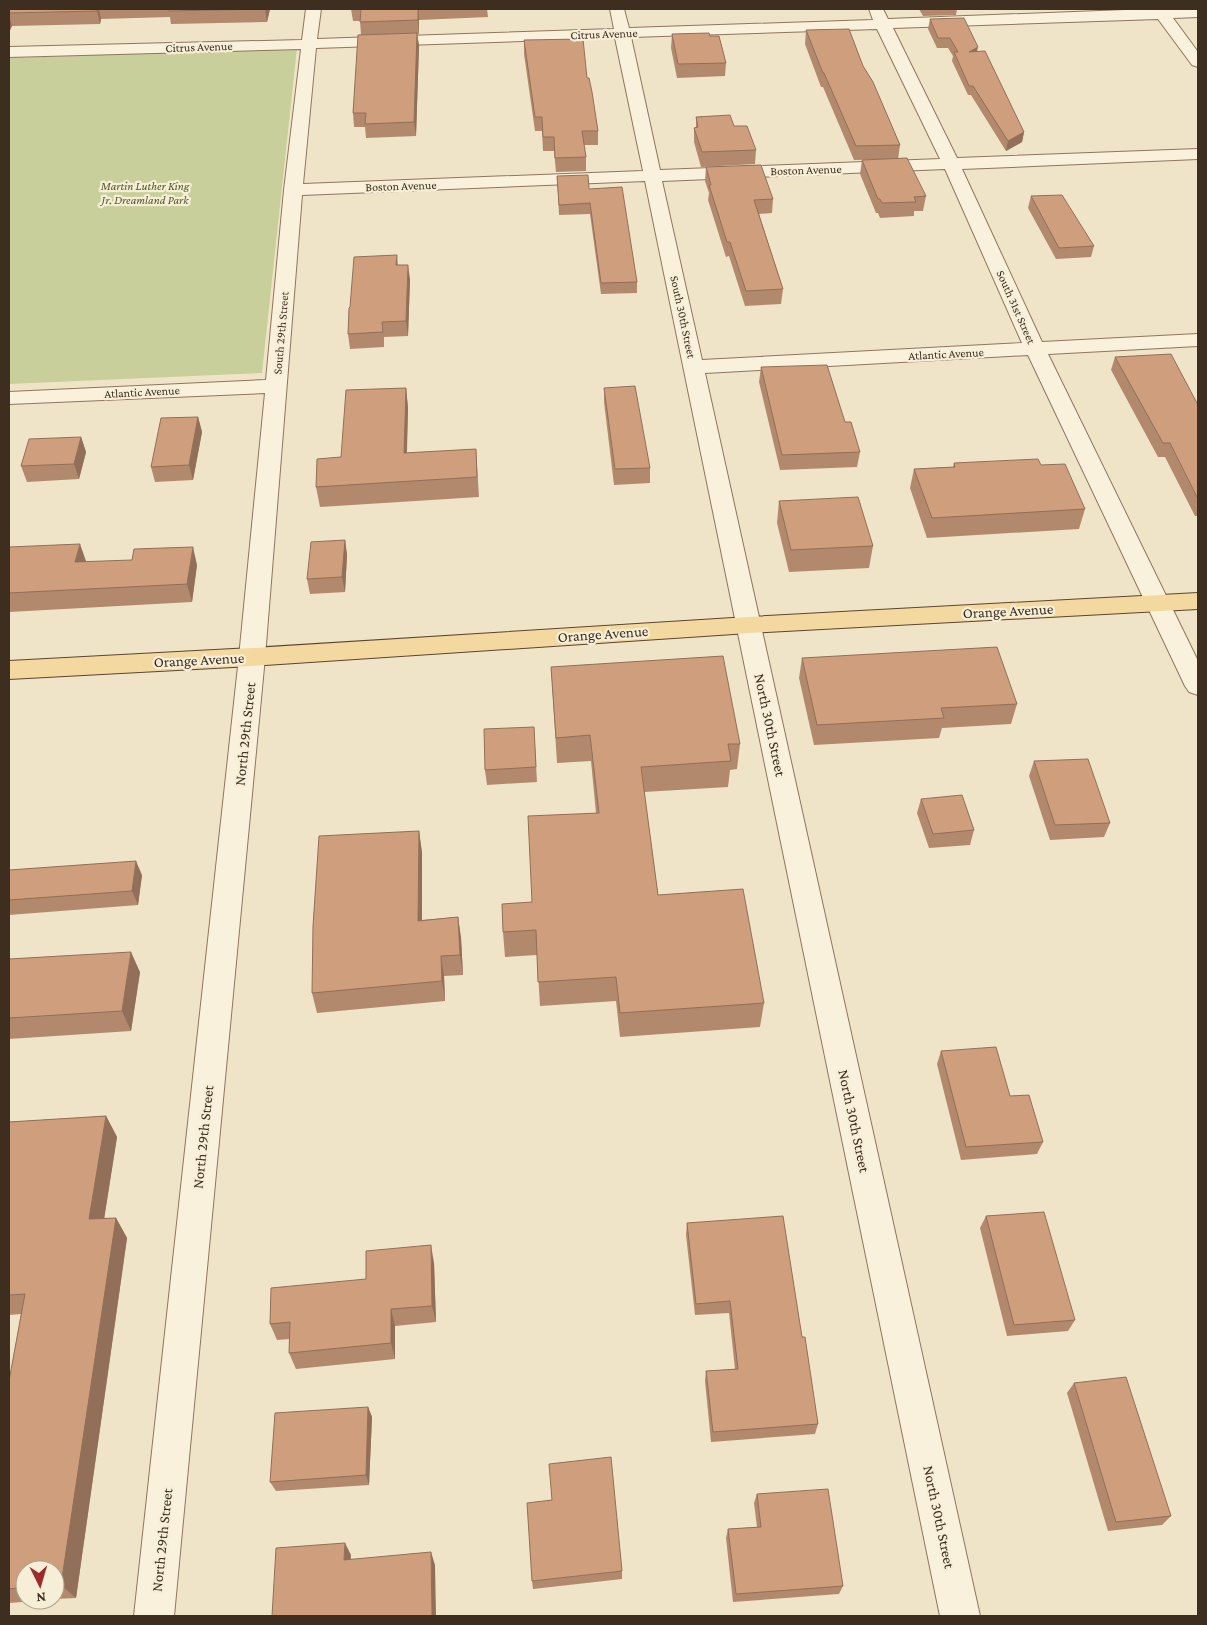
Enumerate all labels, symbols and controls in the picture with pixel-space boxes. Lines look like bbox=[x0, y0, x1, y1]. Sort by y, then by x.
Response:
street label: Citrus Avenue bbox=[570, 26, 638, 42]
street label: Citrus Avenue bbox=[165, 39, 233, 55]
street label: Boston Avenue bbox=[770, 162, 842, 178]
street label: Boston Avenue bbox=[365, 178, 437, 194]
park label: Martin Luther King Jr. Dreamland Park bbox=[100, 179, 190, 207]
street label: South 31st Street bbox=[993, 268, 1039, 347]
street label: South 30th Street bbox=[667, 275, 699, 360]
street label: South 29th Street bbox=[270, 290, 292, 375]
street label: Atlantic Avenue bbox=[908, 345, 984, 363]
street label: Atlantic Avenue bbox=[104, 383, 180, 401]
street label: Orange Avenue bbox=[962, 601, 1054, 622]
street label: Orange Avenue bbox=[557, 623, 649, 646]
street label: Orange Avenue bbox=[153, 650, 245, 671]
street label: North 30th Street bbox=[751, 672, 789, 779]
street label: North 29th Street bbox=[232, 680, 259, 787]
street label: North 30th Street bbox=[835, 1068, 873, 1175]
street label: North 29th Street bbox=[190, 1083, 217, 1190]
street label: North 30th Street bbox=[920, 1464, 958, 1571]
street label: North 29th Street bbox=[149, 1486, 176, 1593]
north arrow bbox=[15, 1560, 65, 1610]
text: N bbox=[35, 1590, 47, 1606]

